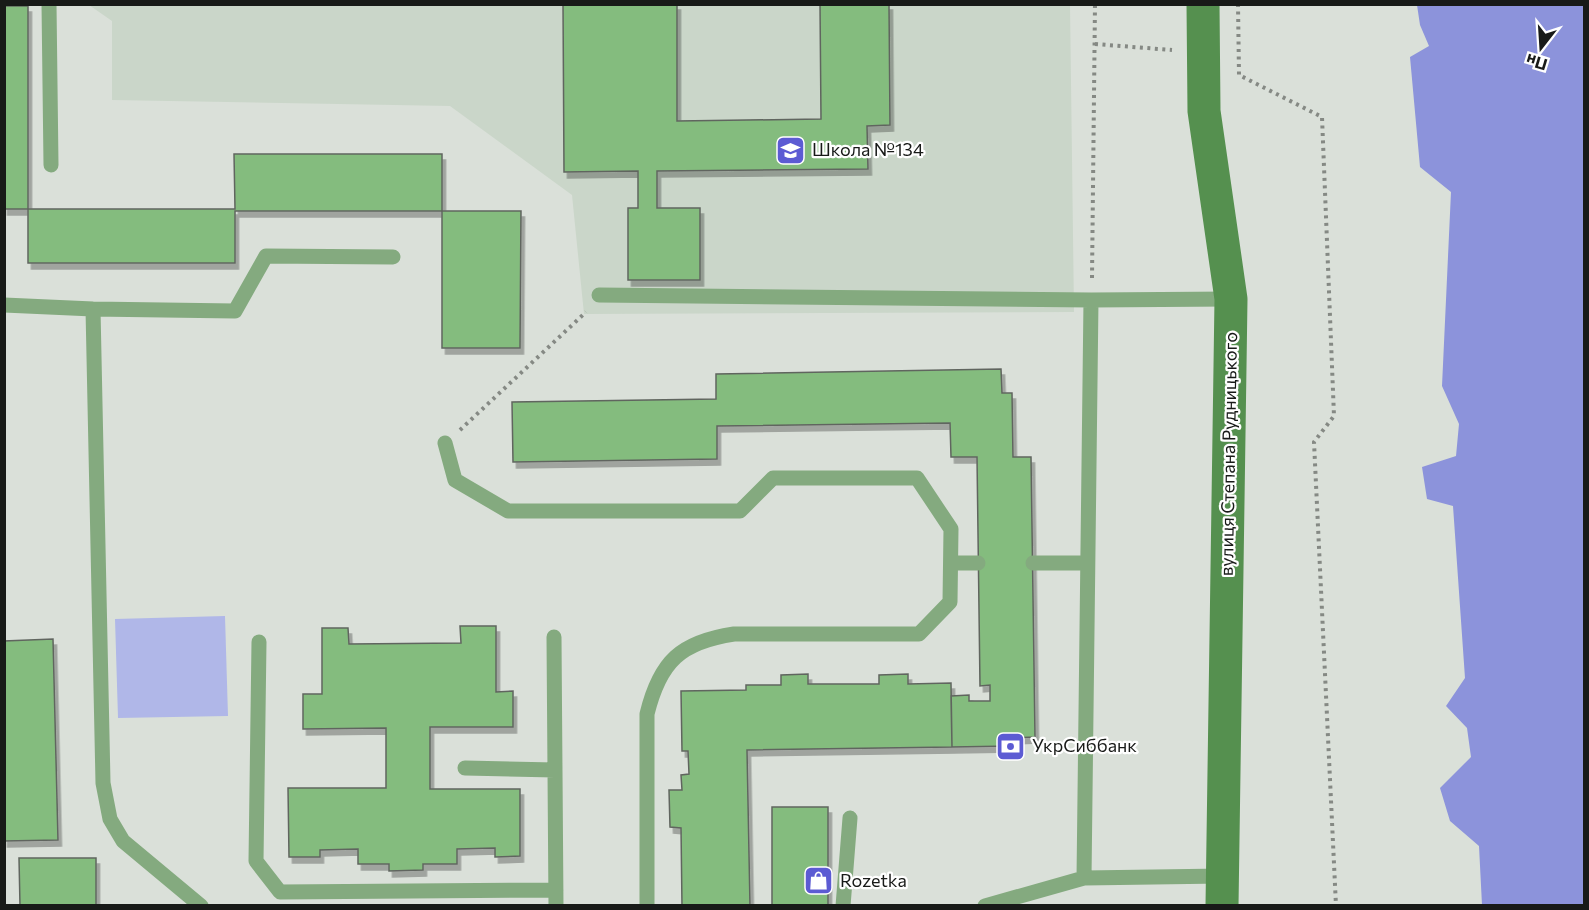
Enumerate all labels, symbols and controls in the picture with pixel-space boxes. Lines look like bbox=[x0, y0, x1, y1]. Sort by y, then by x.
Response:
north arrow bbox=[1511, 18, 1571, 78]
text: Пн bbox=[1524, 51, 1549, 75]
school or university icon: Школа №134 bbox=[775, 134, 807, 166]
place label: Школа №134 bbox=[812, 138, 924, 160]
street label: вулиця Степана Рудницького bbox=[1215, 332, 1241, 576]
bank icon: УкрСиббанк bbox=[995, 730, 1027, 762]
place label: УкрСиббанк bbox=[1032, 734, 1137, 756]
shop icon: Rozetka bbox=[803, 865, 835, 897]
place label: Rozetka bbox=[840, 869, 907, 891]

